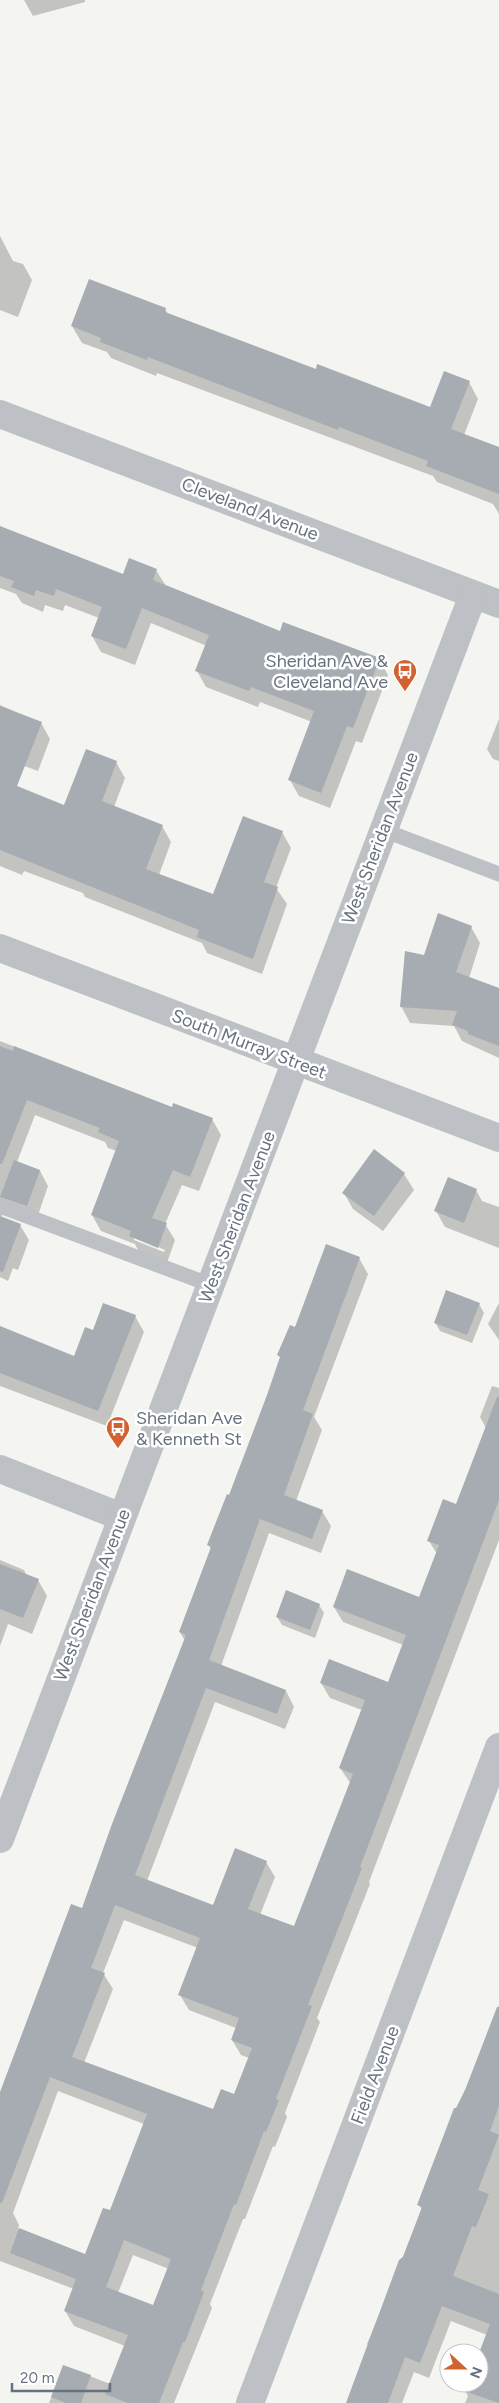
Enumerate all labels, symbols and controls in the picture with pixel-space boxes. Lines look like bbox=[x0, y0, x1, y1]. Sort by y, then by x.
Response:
street label: Cleveland Avenue bbox=[179, 473, 322, 545]
place label: Sheridan Ave & Cleveland Ave bbox=[266, 650, 388, 693]
bus stop icon: Sheridan Ave & Cleveland Ave bbox=[392, 658, 418, 692]
street label: West Sheridan Avenue bbox=[337, 749, 423, 927]
street label: South Murray Street bbox=[169, 1004, 329, 1084]
street label: West Sheridan Avenue bbox=[194, 1128, 280, 1306]
place label: Sheridan Ave & Kenneth St bbox=[136, 1407, 243, 1450]
bus stop icon: Sheridan Ave & Kenneth St bbox=[105, 1415, 131, 1449]
street label: West Sheridan Avenue bbox=[49, 1506, 135, 1684]
street label: Field Avenue bbox=[346, 2023, 404, 2127]
north arrow bbox=[439, 2343, 489, 2393]
scale bar bbox=[12, 2360, 110, 2392]
text: N bbox=[466, 2364, 486, 2381]
text: 20 m bbox=[20, 2369, 54, 2387]

